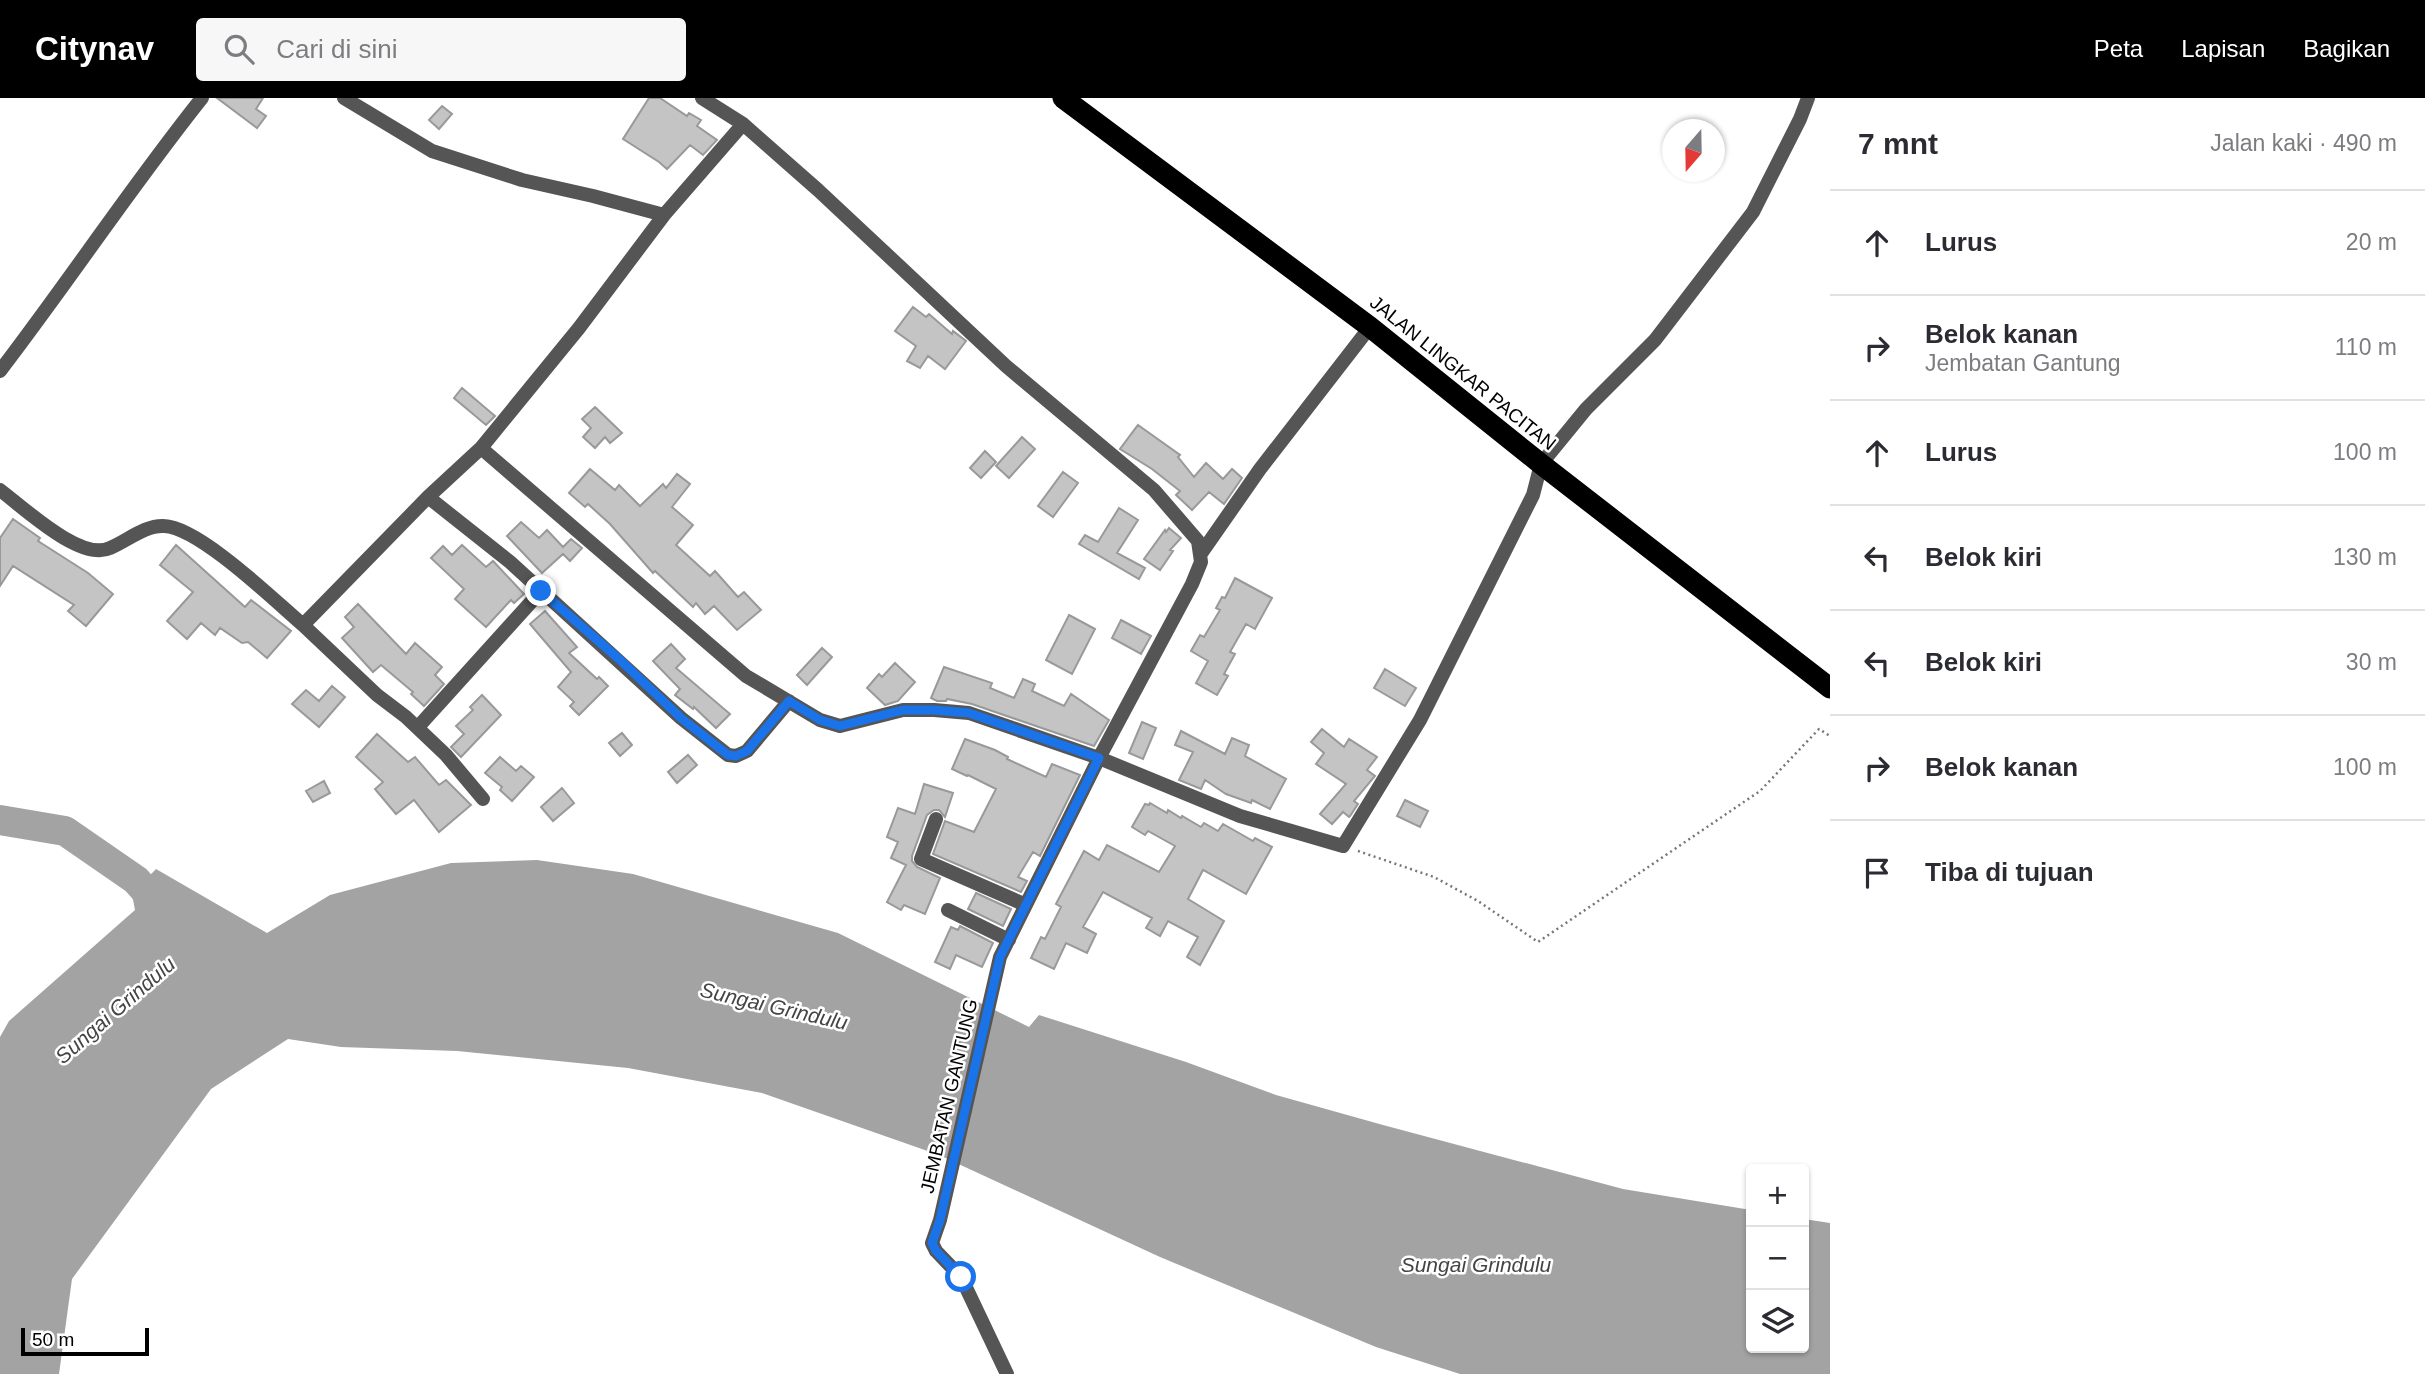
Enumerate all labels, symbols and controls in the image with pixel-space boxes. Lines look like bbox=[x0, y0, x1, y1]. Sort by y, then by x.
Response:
search box bbox=[196, 18, 686, 81]
text: Citynav bbox=[35, 30, 154, 67]
icon: search bbox=[220, 30, 258, 68]
text: Cari di sini bbox=[276, 34, 398, 64]
text: Peta bbox=[2094, 35, 2143, 62]
text: Lapisan bbox=[2181, 35, 2265, 62]
text: Bagikan bbox=[2303, 35, 2390, 62]
north arrow bbox=[1662, 119, 1725, 182]
text: 7 mnt bbox=[1858, 127, 1938, 160]
text: Jalan kaki · 490 m bbox=[2210, 130, 2397, 156]
icon: ahead bbox=[1858, 224, 1896, 262]
text: Lurus bbox=[1925, 227, 1997, 257]
text: 20 m bbox=[2346, 229, 2397, 255]
street label: JALAN LINGKAR PACITAN bbox=[1366, 292, 1560, 454]
text: Belok kanan bbox=[1925, 319, 2078, 349]
icon: right bbox=[1858, 329, 1896, 367]
text: 110 m bbox=[2335, 334, 2397, 360]
text: Jembatan Gantung bbox=[1925, 350, 2121, 376]
icon: ahead bbox=[1858, 434, 1896, 472]
text: Lurus bbox=[1925, 437, 1997, 467]
text: 100 m bbox=[2333, 439, 2397, 465]
icon: left bbox=[1858, 539, 1896, 577]
text: Belok kiri bbox=[1925, 542, 2042, 572]
text: 130 m bbox=[2333, 544, 2397, 570]
route end bbox=[525, 575, 556, 606]
icon: left bbox=[1858, 644, 1896, 682]
text: Belok kiri bbox=[1925, 647, 2042, 677]
text: 30 m bbox=[2346, 649, 2397, 675]
icon: right bbox=[1858, 749, 1896, 787]
text: Belok kanan bbox=[1925, 752, 2078, 782]
text: 100 m bbox=[2333, 754, 2397, 780]
icon: arrive bbox=[1858, 854, 1896, 892]
text: Tiba di tujuan bbox=[1925, 857, 2094, 887]
water label: Sungai Grindulu bbox=[51, 952, 180, 1068]
water label: Sungai Grindulu bbox=[698, 978, 850, 1034]
street label: JEMBATAN GANTUNG bbox=[916, 997, 982, 1195]
map controls bbox=[1746, 1164, 1809, 1353]
button: + bbox=[1746, 1164, 1809, 1227]
button: − bbox=[1746, 1227, 1809, 1290]
water label: Sungai Grindulu bbox=[1401, 1253, 1552, 1276]
route start bbox=[945, 1261, 976, 1292]
button: layers bbox=[1746, 1290, 1809, 1353]
scale bar bbox=[21, 1325, 149, 1357]
text: 50 m bbox=[32, 1329, 74, 1350]

